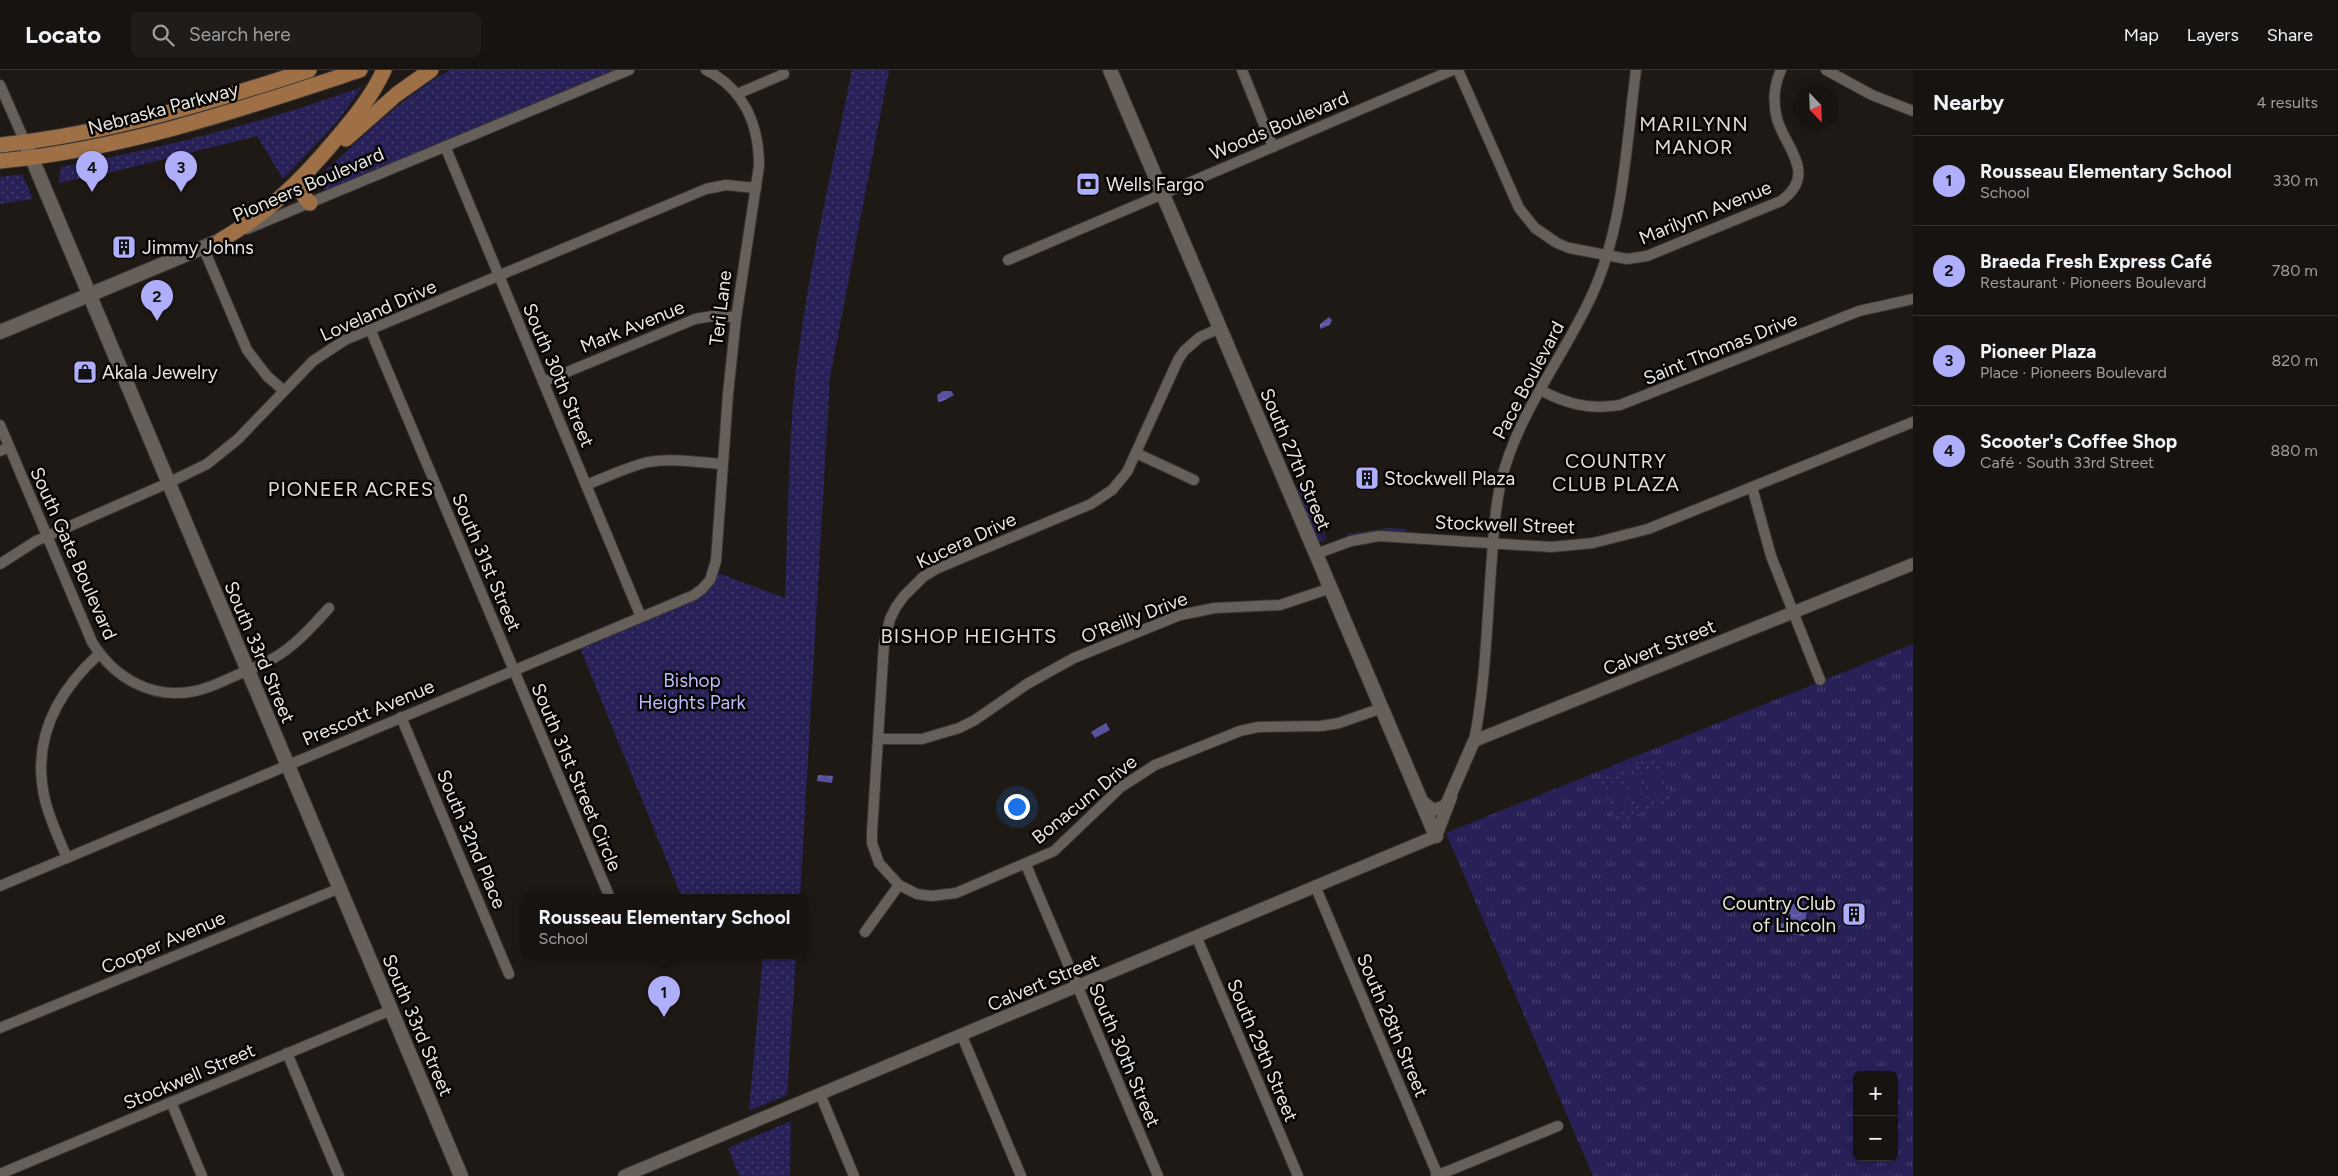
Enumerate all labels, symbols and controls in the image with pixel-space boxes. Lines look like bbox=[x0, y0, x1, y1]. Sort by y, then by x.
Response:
search box bbox=[131, 12, 481, 57]
text: Locato bbox=[25, 20, 101, 49]
icon: search bbox=[149, 21, 177, 49]
text: Search here bbox=[189, 23, 291, 46]
text: Map bbox=[2124, 24, 2159, 46]
text: Layers bbox=[2187, 24, 2239, 46]
text: Share bbox=[2267, 24, 2313, 46]
street label: Nebraska Parkway bbox=[85, 77, 241, 140]
north arrow bbox=[1793, 85, 1838, 130]
street label: Woods Boulevard bbox=[1206, 86, 1352, 165]
text: Nearby bbox=[1933, 90, 2004, 115]
text: 4 results bbox=[2257, 93, 2318, 112]
district label: MARILYNN MANOR bbox=[1639, 112, 1749, 159]
street label: Pioneers Boulevard bbox=[229, 142, 387, 227]
pin: 4 bbox=[76, 151, 108, 192]
pin: 3 bbox=[165, 151, 197, 192]
text: Rousseau Elementary School bbox=[1980, 160, 2232, 183]
bank icon: Wells Fargo bbox=[1075, 171, 1101, 197]
text: 1 bbox=[1946, 171, 1952, 190]
text: 330 m bbox=[2273, 171, 2318, 190]
place label: Wells Fargo bbox=[1106, 173, 1204, 196]
street label: Marilynn Avenue bbox=[1636, 175, 1775, 250]
text: School bbox=[1980, 183, 2030, 202]
building icon: Jimmy Johns bbox=[111, 234, 137, 260]
place label: Jimmy Johns bbox=[142, 236, 254, 259]
text: Braeda Fresh Express Café bbox=[1980, 250, 2212, 273]
text: 2 bbox=[1944, 261, 1954, 280]
text: 780 m bbox=[2272, 261, 2318, 280]
street label: Teri Lane bbox=[704, 269, 737, 347]
text: Restaurant · Pioneers Boulevard bbox=[1980, 273, 2206, 292]
street label: Loveland Drive bbox=[316, 275, 440, 346]
pin: 2 bbox=[141, 280, 173, 321]
street label: Mark Avenue bbox=[577, 295, 688, 358]
street label: South 30th Street bbox=[518, 300, 599, 451]
street label: Saint Thomas Drive bbox=[1640, 307, 1800, 390]
street label: Pace Boulevard bbox=[1488, 317, 1569, 443]
text: Pioneer Plaza bbox=[1980, 340, 2097, 363]
text: 3 bbox=[1945, 351, 1953, 370]
text: 820 m bbox=[2271, 351, 2318, 370]
shop icon: Akala Jewelry bbox=[72, 359, 98, 385]
place label: Akala Jewelry bbox=[102, 361, 218, 384]
text: Place · Pioneers Boulevard bbox=[1980, 363, 2167, 382]
street label: South 27th Street bbox=[1255, 385, 1336, 534]
text: Scooter's Coffee Shop bbox=[1980, 430, 2177, 453]
text: 4 bbox=[1944, 441, 1954, 460]
text: 880 m bbox=[2271, 441, 2318, 460]
district label: COUNTRY CLUB PLAZA bbox=[1552, 449, 1680, 496]
text: Café · South 33rd Street bbox=[1980, 453, 2154, 472]
street label: South Gate Boulevard bbox=[25, 463, 122, 643]
building icon: Stockwell Plaza bbox=[1354, 465, 1380, 491]
place label: Stockwell Plaza bbox=[1384, 467, 1515, 490]
district label: PIONEER ACRES bbox=[268, 477, 434, 501]
street label: South 31st Street bbox=[447, 490, 526, 635]
street label: Kucera Drive bbox=[913, 507, 1020, 574]
street label: Stockwell Street bbox=[1434, 511, 1576, 538]
street label: South 33rd Street bbox=[219, 578, 300, 727]
street label: O'Reilly Drive bbox=[1078, 587, 1191, 648]
street label: Calvert Street bbox=[1600, 614, 1719, 680]
district label: BISHOP HEIGHTS bbox=[881, 624, 1057, 648]
park label: Bishop Heights Park bbox=[638, 669, 747, 714]
street label: Prescott Avenue bbox=[299, 674, 438, 751]
street label: South 31st Street Circle bbox=[527, 680, 627, 875]
street label: Bonacum Drive bbox=[1027, 750, 1142, 849]
street label: South 32nd Place bbox=[432, 766, 511, 912]
your location bbox=[1004, 794, 1030, 820]
place label: Country Club of Lincoln bbox=[1722, 892, 1836, 937]
popup bbox=[522, 894, 807, 959]
building icon: Country Club of Lincoln bbox=[1841, 901, 1867, 927]
street label: Cooper Avenue bbox=[98, 906, 229, 979]
text: Rousseau Elementary School bbox=[539, 906, 790, 929]
text: School bbox=[539, 929, 588, 948]
street label: Calvert Street bbox=[984, 949, 1103, 1016]
street label: South 28th Street bbox=[1352, 950, 1433, 1100]
street label: South 33rd Street bbox=[377, 951, 458, 1100]
street label: South 29th Street bbox=[1222, 975, 1303, 1125]
pin: 1 bbox=[648, 976, 680, 1017]
street label: South 30th Street bbox=[1084, 980, 1165, 1131]
street label: Stockwell Street bbox=[120, 1038, 258, 1115]
map controls bbox=[1853, 1071, 1898, 1161]
button: + bbox=[1853, 1071, 1898, 1116]
button: − bbox=[1853, 1116, 1898, 1161]

